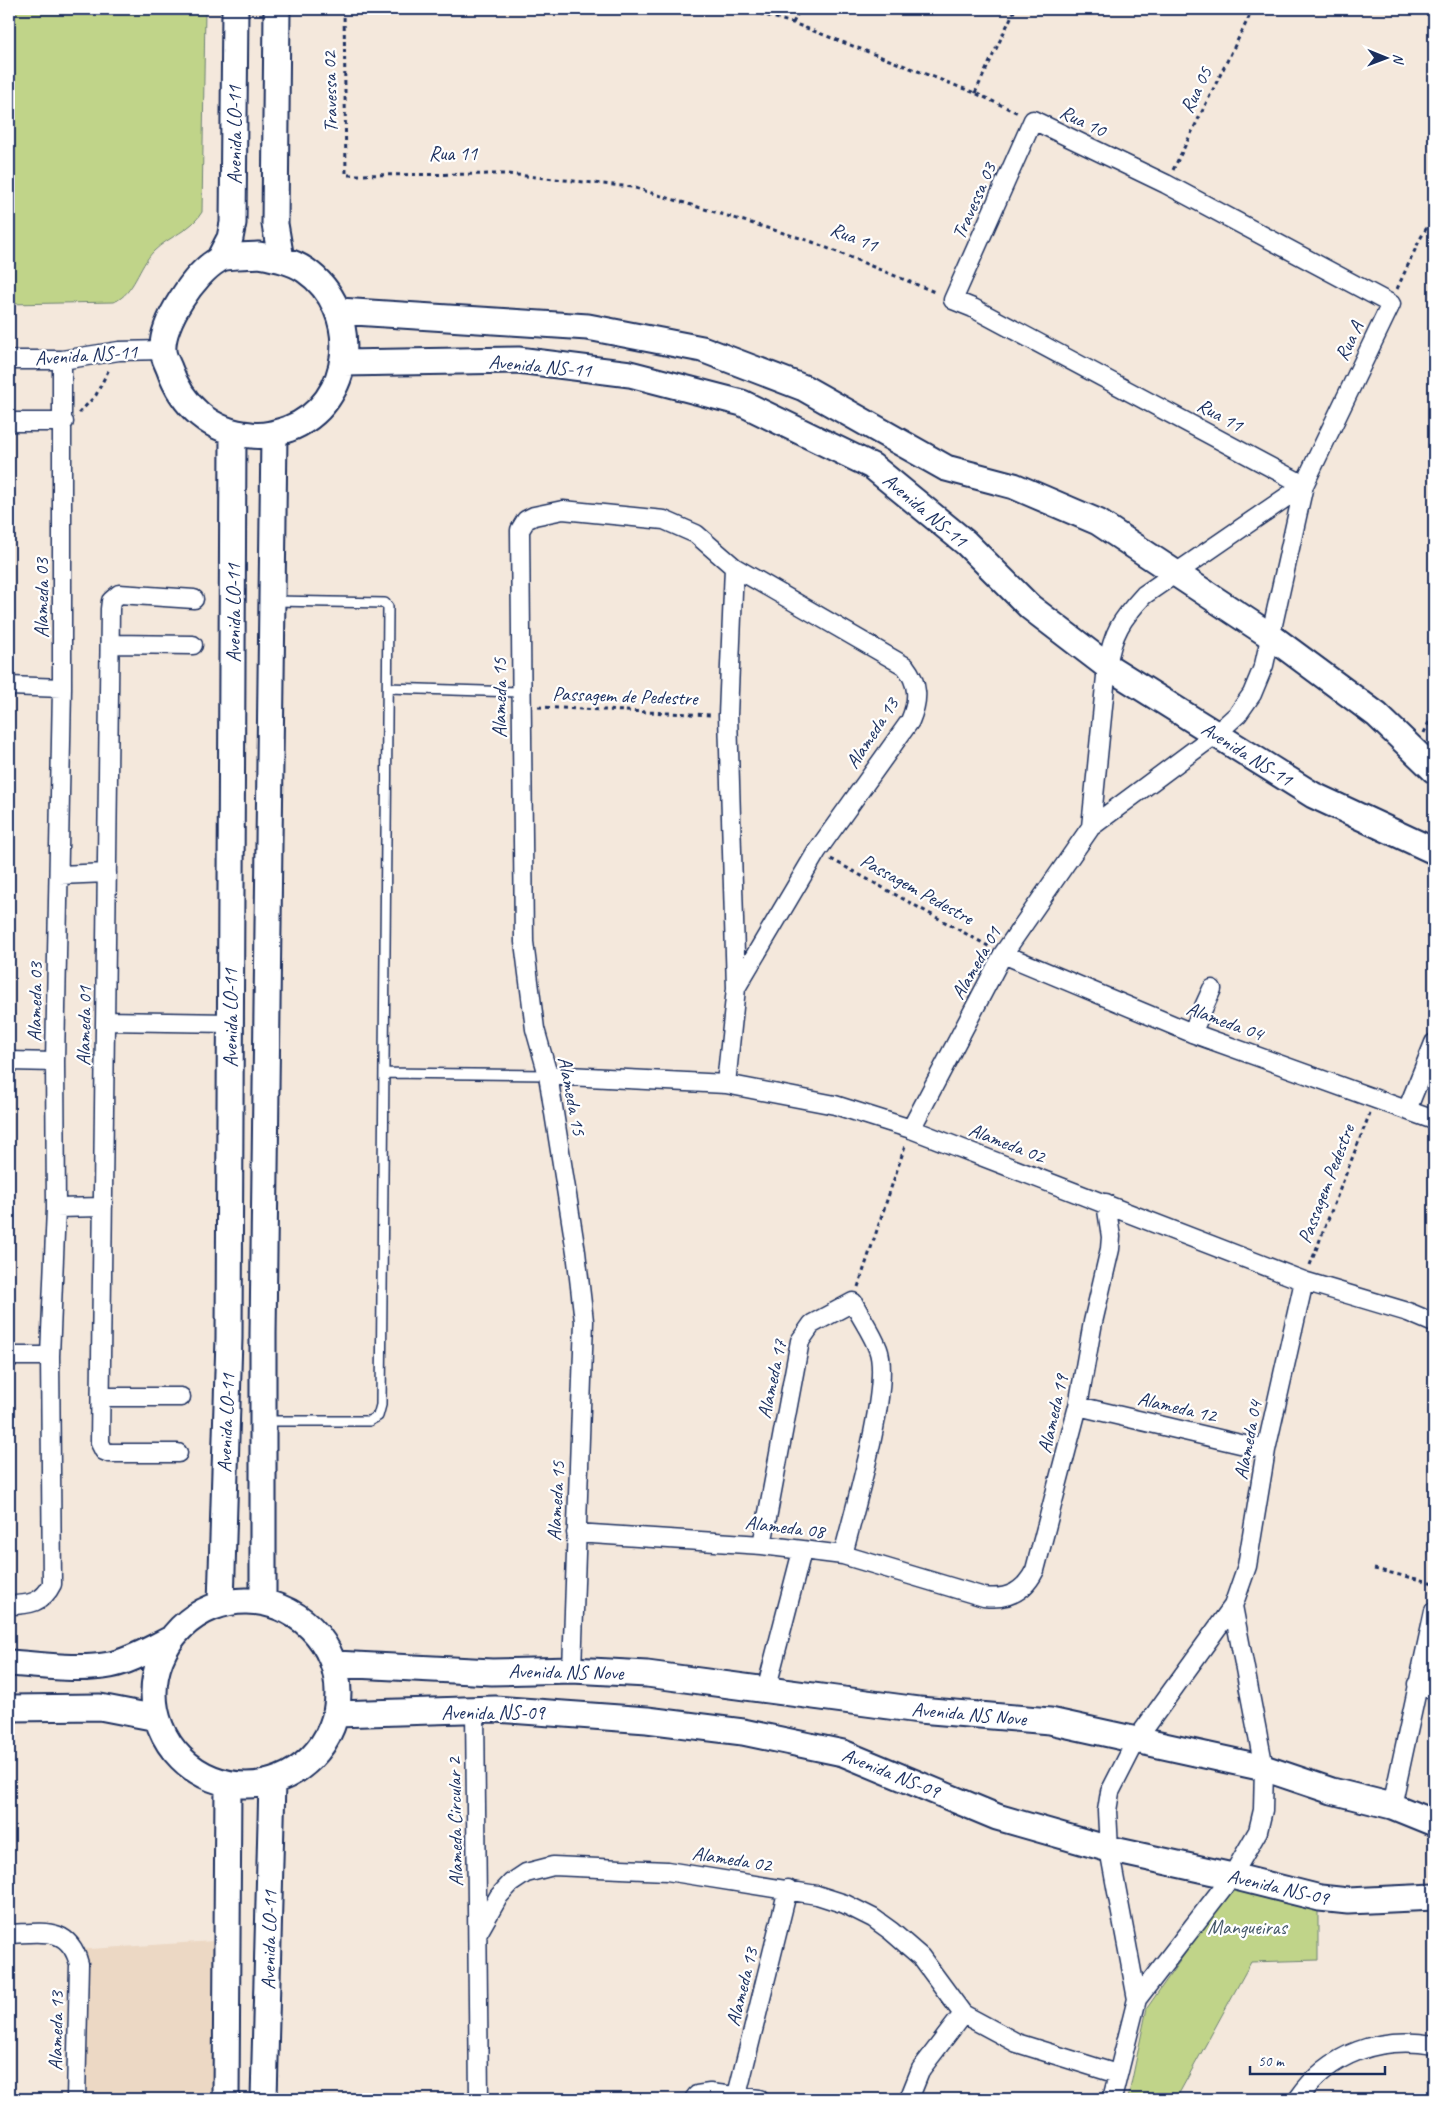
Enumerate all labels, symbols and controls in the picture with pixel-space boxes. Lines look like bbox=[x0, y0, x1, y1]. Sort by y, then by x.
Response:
north arrow bbox=[1360, 32, 1410, 82]
street label: Travessa 02 bbox=[317, 49, 343, 133]
text: N bbox=[1390, 54, 1407, 65]
street label: Rua 05 bbox=[1174, 62, 1218, 117]
street label: Avenida LO-11 bbox=[222, 84, 247, 185]
street label: Rua 10 bbox=[1056, 99, 1112, 144]
street label: Rua 11 bbox=[429, 141, 478, 166]
street label: Travessa 03 bbox=[946, 157, 1003, 243]
street label: Rua 11 bbox=[827, 216, 882, 258]
street label: Rua A bbox=[1329, 316, 1370, 365]
street label: Avenida NS-11 bbox=[34, 339, 139, 371]
street label: Avenida NS-11 bbox=[488, 349, 593, 383]
street label: Rua 11 bbox=[1193, 392, 1248, 438]
street label: Avenida NS-11 bbox=[878, 467, 973, 553]
street label: Alameda 03 bbox=[29, 556, 54, 638]
street label: Avenida LO-11 bbox=[221, 562, 246, 663]
street label: Alameda 15 bbox=[487, 657, 512, 738]
street label: Passagem de Pedestre bbox=[552, 681, 699, 711]
street label: Alameda 13 bbox=[840, 691, 905, 773]
street label: Avenida NS-11 bbox=[1197, 716, 1298, 792]
street label: Passagem Pedestre bbox=[856, 848, 979, 931]
street label: Alameda 01 bbox=[945, 921, 1007, 1004]
street label: Alameda 03 bbox=[22, 960, 48, 1042]
street label: Avenida LO-11 bbox=[218, 967, 243, 1068]
street label: Alameda 01 bbox=[71, 985, 97, 1066]
street label: Alameda 04 bbox=[1183, 996, 1269, 1047]
street label: Alameda 15 bbox=[552, 1054, 592, 1139]
street label: Alameda 02 bbox=[965, 1117, 1051, 1170]
street label: Passagem Pedestre bbox=[1292, 1120, 1361, 1247]
street label: Alameda 17 bbox=[751, 1336, 793, 1421]
street label: Alameda 19 bbox=[1032, 1370, 1075, 1456]
street label: Avenida LO-11 bbox=[212, 1372, 240, 1473]
street label: Alameda 12 bbox=[1135, 1386, 1221, 1429]
street label: Alameda 04 bbox=[1228, 1396, 1268, 1482]
street label: Alameda 15 bbox=[541, 1460, 571, 1542]
street label: Alameda 08 bbox=[744, 1510, 828, 1545]
street label: Avenida NS Nove bbox=[508, 1658, 625, 1686]
street label: Avenida NS Nove bbox=[911, 1697, 1029, 1732]
street label: Avenida NS-09 bbox=[442, 1700, 546, 1725]
street label: Avenida NS-09 bbox=[839, 1742, 945, 1805]
street label: Alameda Circular 2 bbox=[441, 1755, 469, 1887]
street label: Alameda 02 bbox=[691, 1840, 775, 1878]
street label: Avenida NS-09 bbox=[1225, 1863, 1333, 1911]
street label: Avenida LO-11 bbox=[256, 1889, 282, 1990]
park label: Mangueiras bbox=[1208, 1915, 1289, 1940]
street label: Alameda 13 bbox=[720, 1943, 764, 2029]
street label: Alameda 13 bbox=[43, 1989, 69, 2071]
scale bar bbox=[1250, 2043, 1386, 2075]
text: 50 m bbox=[1258, 2052, 1285, 2071]

